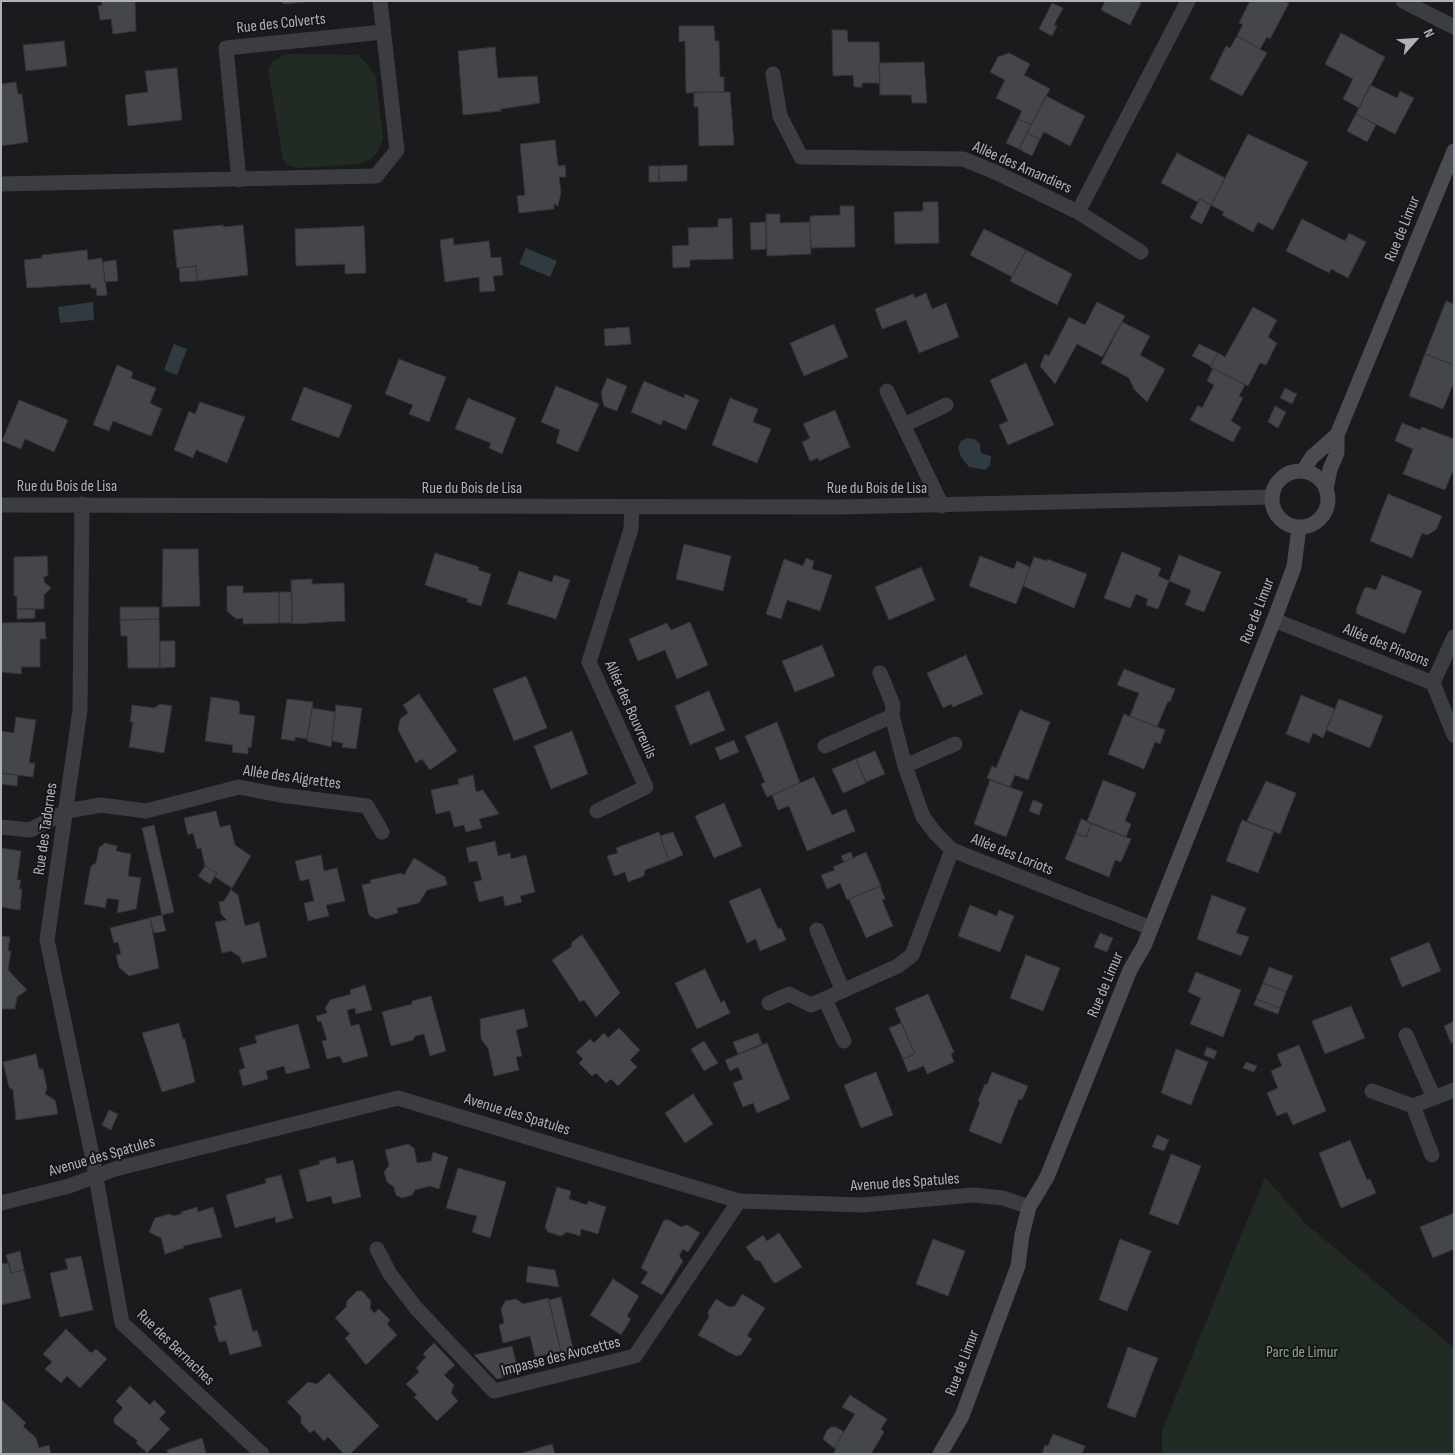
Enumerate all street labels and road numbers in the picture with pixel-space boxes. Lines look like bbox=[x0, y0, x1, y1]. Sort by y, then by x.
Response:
street label: Rue des Colverts bbox=[236, 10, 326, 38]
street label: Allée des Amandiers bbox=[969, 138, 1075, 198]
street label: Rue de Limur bbox=[1381, 193, 1425, 265]
street label: Rue du Bois de Lisa bbox=[17, 477, 117, 497]
street label: Rue du Bois de Lisa bbox=[422, 479, 522, 499]
street label: Rue du Bois de Lisa bbox=[827, 479, 927, 499]
street label: Rue de Limur bbox=[1237, 575, 1279, 647]
street label: Allée des Pinsons bbox=[1340, 620, 1432, 672]
street label: Allée des Bouvreuils bbox=[600, 658, 660, 762]
street label: Allée des Aigrettes bbox=[242, 762, 342, 794]
street label: Rue des Tadornes bbox=[30, 782, 62, 876]
street label: Allée des Loriots bbox=[968, 830, 1056, 880]
street label: Rue de Limur bbox=[1084, 949, 1128, 1021]
street label: Avenue des Spatules bbox=[462, 1090, 572, 1140]
street label: Avenue des Spatules bbox=[47, 1133, 157, 1181]
street label: Avenue des Spatules bbox=[850, 1170, 960, 1196]
street label: Rue des Bernaches bbox=[132, 1306, 218, 1390]
street label: Rue de Limur bbox=[942, 1327, 984, 1399]
street label: Impasse des Avocettes bbox=[500, 1333, 622, 1381]

